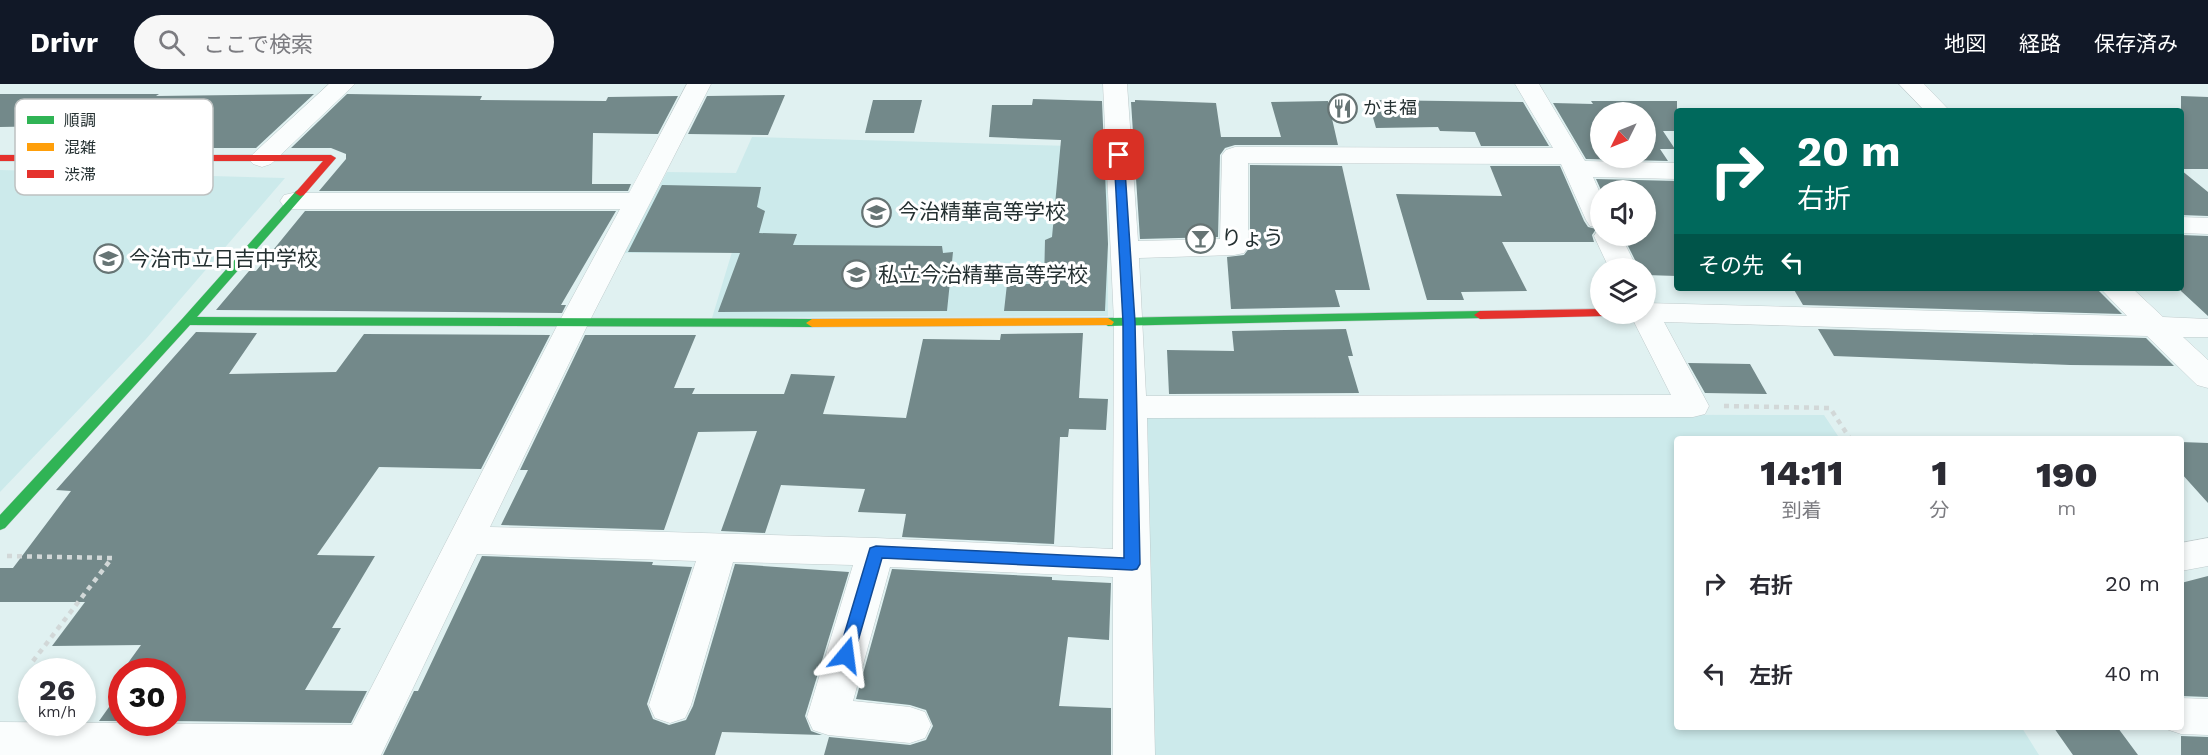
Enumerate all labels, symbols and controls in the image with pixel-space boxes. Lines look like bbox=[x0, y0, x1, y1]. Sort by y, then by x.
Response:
search box bbox=[134, 15, 554, 69]
text: Drivr bbox=[30, 26, 98, 59]
icon: search bbox=[155, 26, 188, 59]
text: 地図 bbox=[1944, 31, 1986, 56]
text: 経路 bbox=[2019, 31, 2061, 56]
text: 保存済み bbox=[2094, 31, 2178, 56]
text: ここで検索 bbox=[203, 32, 313, 57]
restaurant icon: かま福 bbox=[1326, 92, 1358, 124]
place label: かま福 bbox=[1363, 97, 1417, 118]
legend bbox=[15, 99, 213, 195]
north arrow bbox=[1590, 102, 1656, 168]
map controls bbox=[1590, 102, 1656, 324]
text: 順調 bbox=[64, 111, 96, 130]
text: 20 m bbox=[1797, 127, 1901, 176]
pin bbox=[1093, 129, 1144, 180]
icon: right bbox=[1698, 132, 1776, 210]
text: 混雑 bbox=[64, 138, 96, 157]
icon: arrive bbox=[1102, 138, 1135, 171]
text: 渋滞 bbox=[64, 165, 96, 184]
button: sound bbox=[1590, 180, 1656, 246]
text: 右折 bbox=[1797, 183, 1851, 215]
school or university icon: 今治精華高等学校 bbox=[861, 196, 893, 228]
place label: 今治精華高等学校 bbox=[898, 199, 1066, 224]
bar icon: りょう bbox=[1184, 222, 1216, 254]
place label: りょう bbox=[1221, 225, 1284, 250]
school or university icon: 今治市立日吉中学校 bbox=[92, 243, 124, 275]
place label: 今治市立日吉中学校 bbox=[129, 246, 318, 271]
icon: left bbox=[1776, 246, 1809, 279]
text: その先 bbox=[1698, 253, 1764, 278]
button: layers bbox=[1590, 258, 1656, 324]
school or university icon: 私立今治精華高等学校 bbox=[841, 259, 873, 291]
place label: 私立今治精華高等学校 bbox=[878, 262, 1088, 287]
text: 14:11 bbox=[1760, 452, 1843, 494]
text: 1 bbox=[1932, 452, 1948, 494]
text: 190 bbox=[2036, 454, 2098, 496]
text: m bbox=[2057, 496, 2076, 520]
text: 到着 bbox=[1782, 498, 1822, 522]
text: 分 bbox=[1930, 498, 1950, 522]
icon: right bbox=[1698, 567, 1731, 600]
text: 20 m bbox=[2105, 571, 2160, 596]
text: 右折 bbox=[1749, 573, 1793, 598]
position arrow bbox=[814, 623, 878, 687]
icon: left bbox=[1698, 657, 1731, 690]
speed limit sign: 30 bbox=[108, 658, 186, 736]
text: 40 m bbox=[2104, 661, 2160, 686]
text: 左折 bbox=[1749, 663, 1793, 688]
text: 26 bbox=[39, 672, 75, 707]
text: km/h bbox=[38, 703, 76, 721]

